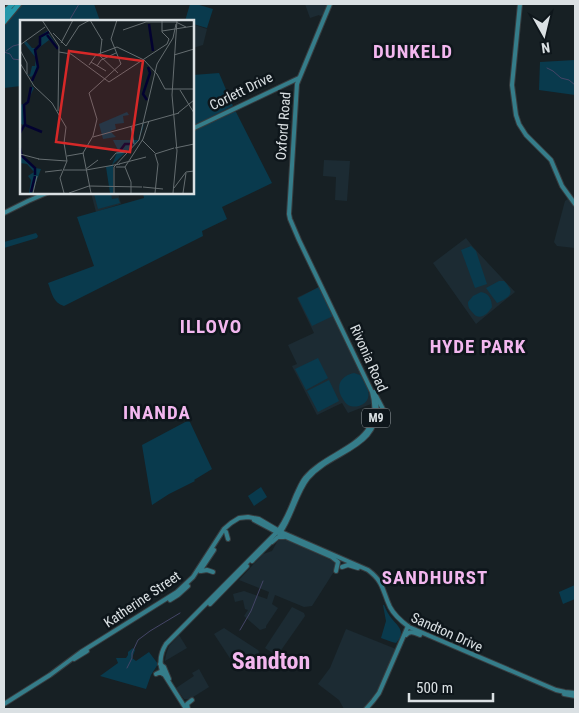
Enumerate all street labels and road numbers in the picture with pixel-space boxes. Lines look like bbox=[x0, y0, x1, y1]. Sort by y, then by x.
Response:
street label: Corlett Drive bbox=[207, 69, 276, 113]
street label: Oxford Road bbox=[273, 91, 293, 161]
street label: Rivonia Road bbox=[347, 322, 391, 394]
road number: M9 bbox=[362, 408, 390, 428]
street label: Katherine Street bbox=[101, 568, 183, 630]
street label: Sandton Drive bbox=[409, 609, 486, 655]

